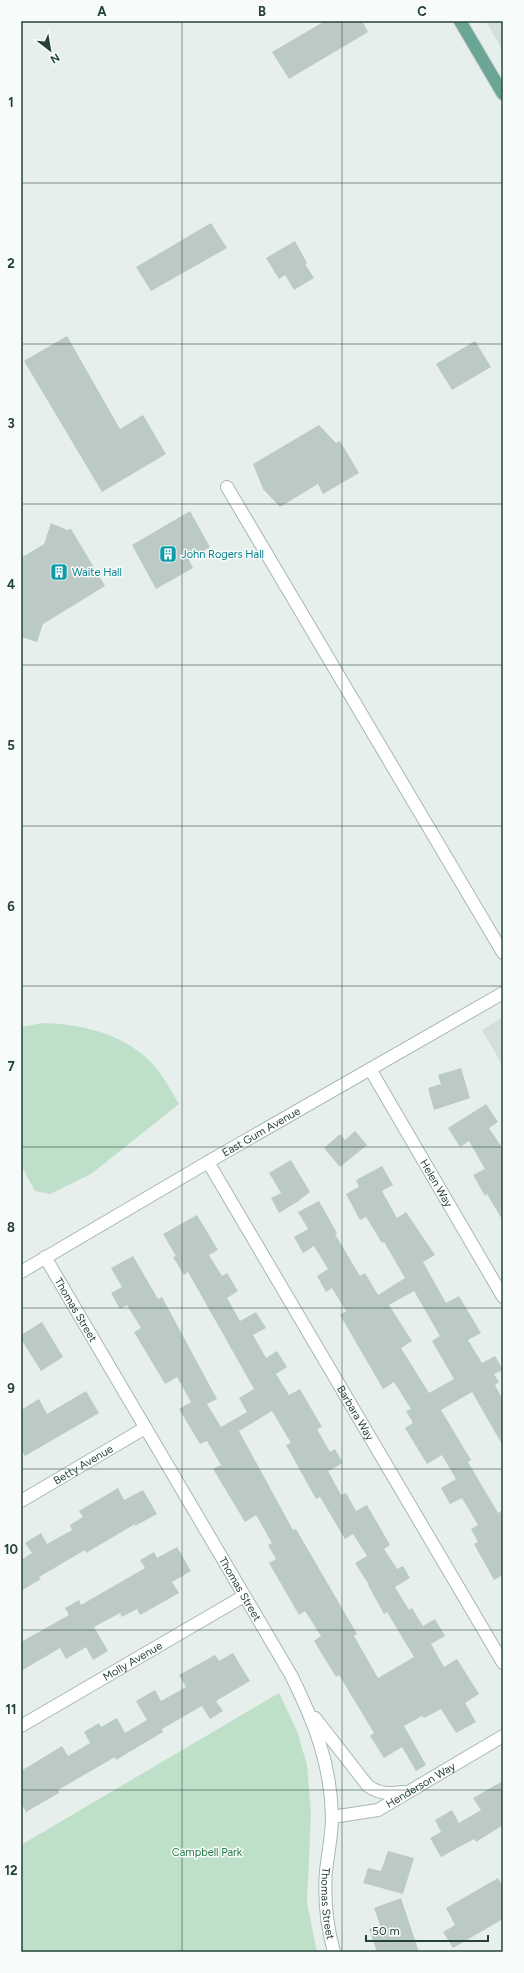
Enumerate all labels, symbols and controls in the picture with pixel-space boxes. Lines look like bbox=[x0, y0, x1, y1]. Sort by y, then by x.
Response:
text: A bbox=[97, 4, 107, 19]
text: B bbox=[258, 4, 266, 19]
text: C bbox=[417, 4, 427, 19]
north arrow bbox=[30, 30, 70, 70]
text: N bbox=[48, 50, 62, 66]
text: 1 bbox=[8, 95, 14, 110]
text: 2 bbox=[7, 256, 15, 271]
text: 3 bbox=[7, 416, 15, 431]
building icon: John Rogers Hall bbox=[158, 544, 178, 564]
place label: John Rogers Hall bbox=[181, 548, 264, 561]
building icon: Waite Hall bbox=[49, 562, 69, 582]
place label: Waite Hall bbox=[72, 566, 122, 579]
text: 4 bbox=[7, 577, 15, 592]
text: 5 bbox=[7, 738, 15, 753]
text: 6 bbox=[7, 899, 15, 914]
text: 7 bbox=[7, 1059, 15, 1074]
street label: East Gum Avenue bbox=[220, 1104, 302, 1159]
street label: Helen Way bbox=[418, 1157, 456, 1209]
text: 8 bbox=[7, 1220, 15, 1235]
street label: Thomas Street bbox=[52, 1275, 100, 1344]
text: 9 bbox=[7, 1381, 15, 1396]
street label: Barbara Way bbox=[334, 1383, 377, 1443]
street label: Betty Avenue bbox=[51, 1442, 115, 1487]
text: 10 bbox=[4, 1542, 18, 1557]
street label: Thomas Street bbox=[216, 1554, 264, 1623]
street label: Molly Avenue bbox=[101, 1639, 164, 1683]
text: 11 bbox=[6, 1702, 16, 1717]
street label: Henderson Way bbox=[384, 1759, 458, 1810]
park label: Campbell Park bbox=[172, 1846, 243, 1859]
text: 12 bbox=[4, 1863, 18, 1878]
street label: Thomas Street bbox=[319, 1867, 337, 1941]
scale bar bbox=[366, 1917, 488, 1943]
text: 50 m bbox=[372, 1924, 400, 1938]

